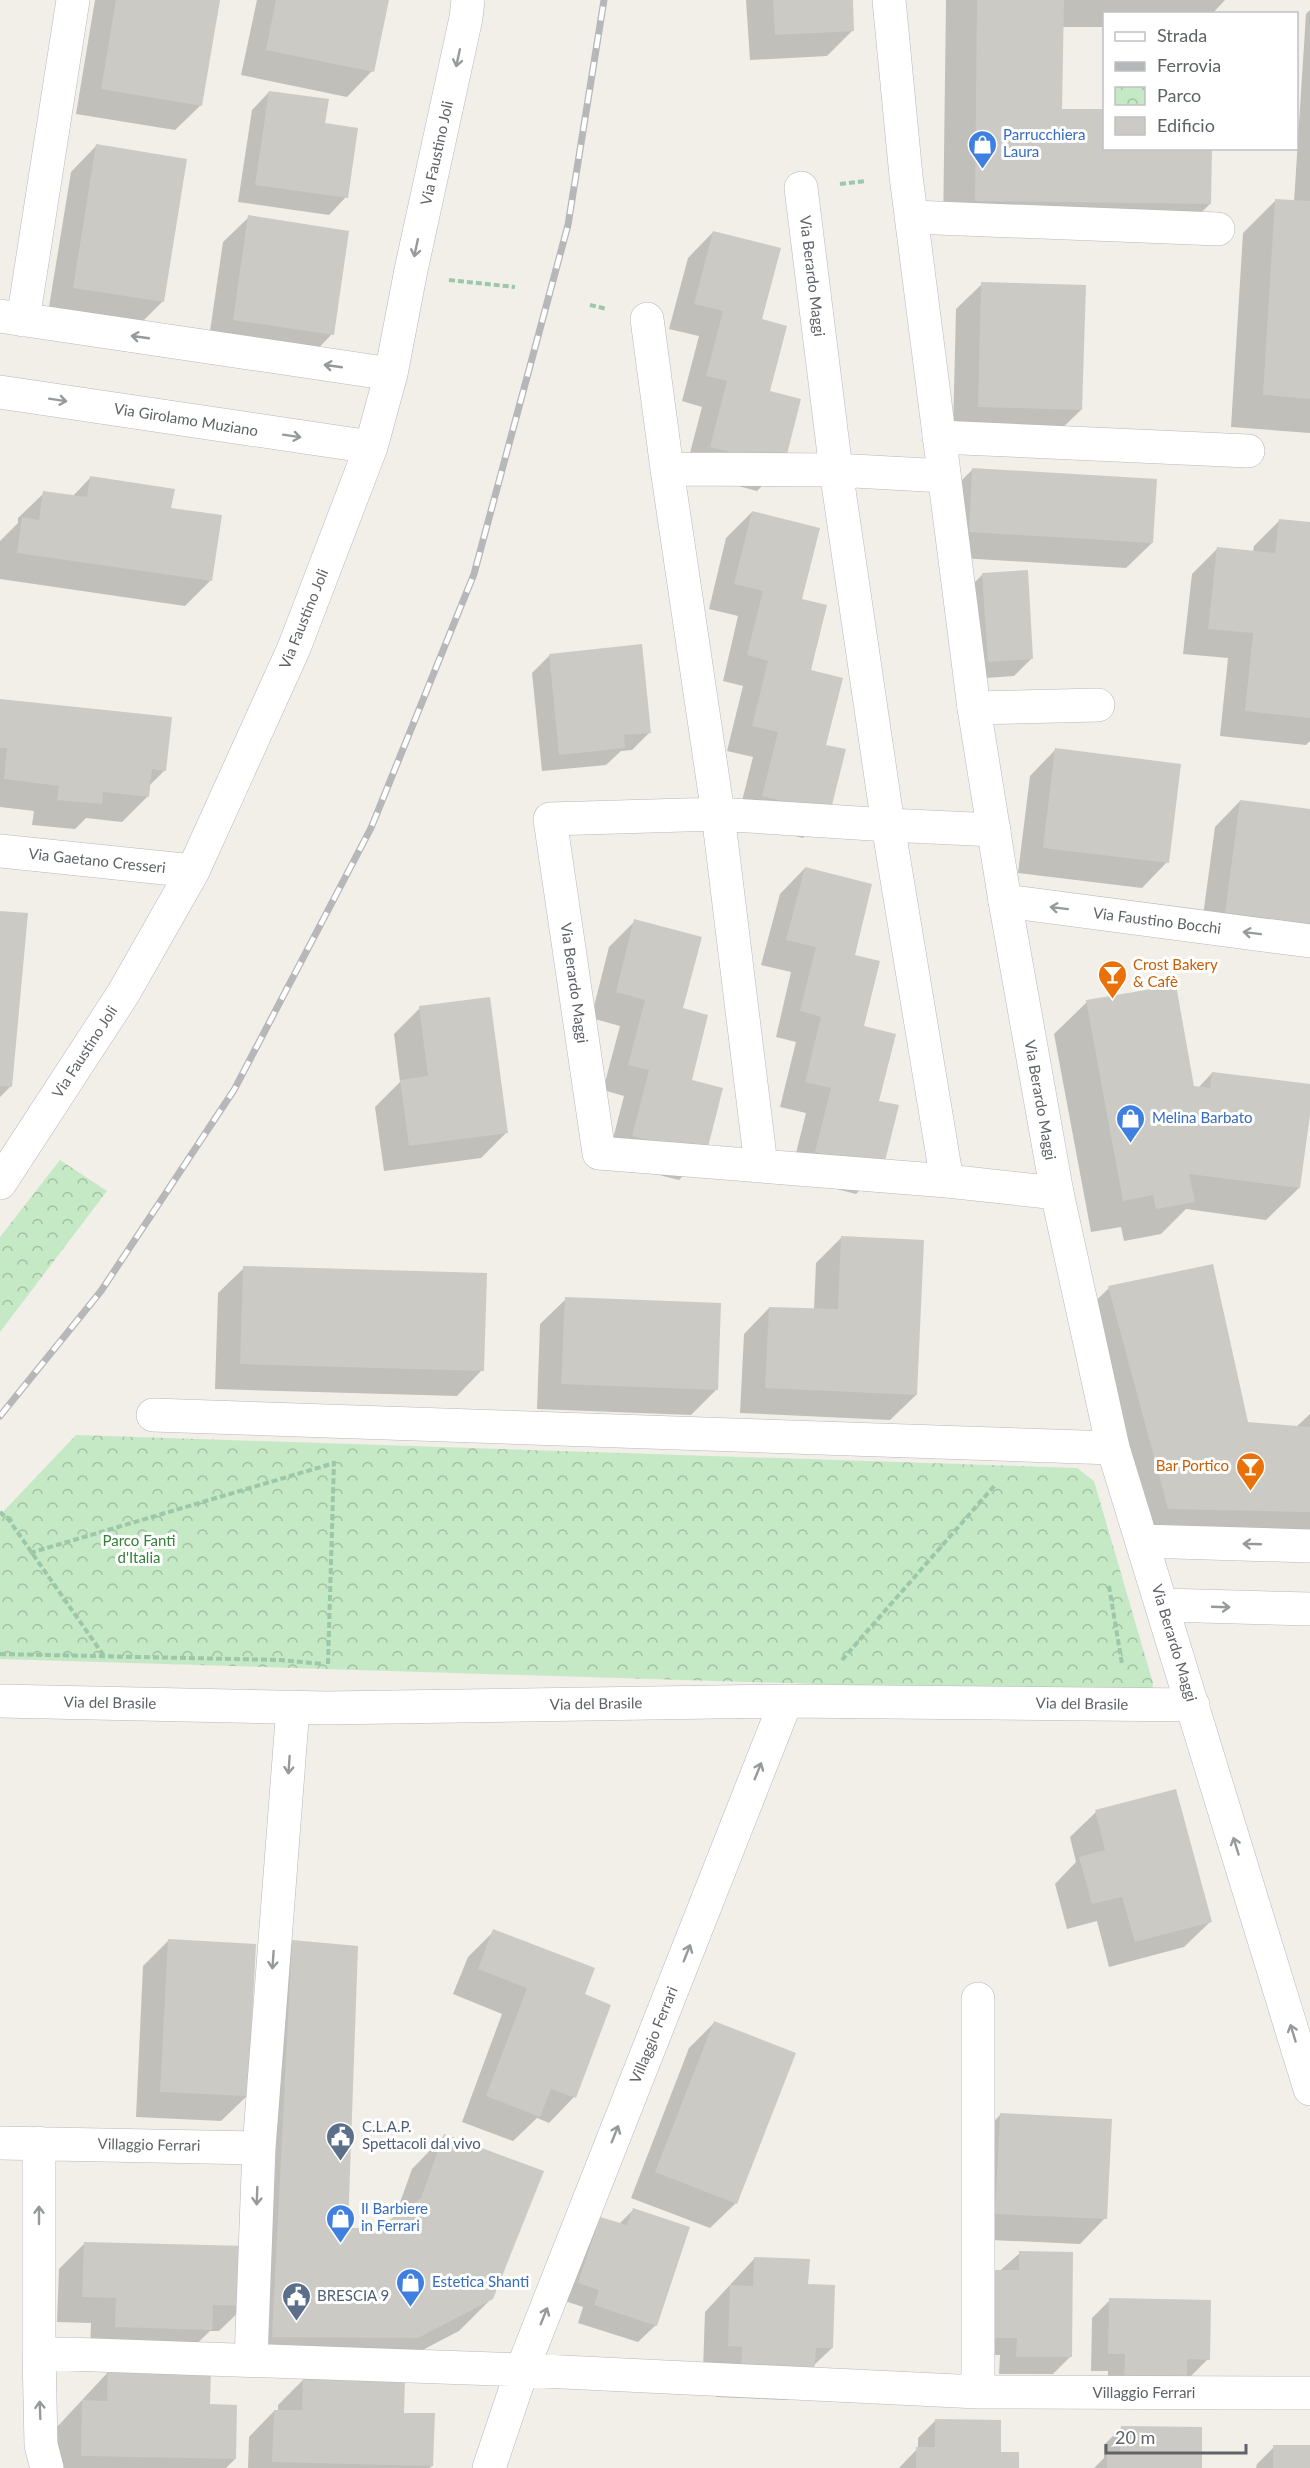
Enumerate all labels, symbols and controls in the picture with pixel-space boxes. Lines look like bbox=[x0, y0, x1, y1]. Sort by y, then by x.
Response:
legend bbox=[1103, 12, 1298, 150]
text: Strada bbox=[1157, 24, 1207, 46]
one-way arrow bbox=[452, 47, 463, 67]
text: Ferrovia bbox=[1157, 54, 1221, 76]
text: Parco bbox=[1157, 84, 1201, 106]
street label: Via Faustino Joli bbox=[416, 99, 456, 207]
text: Edificio bbox=[1157, 114, 1215, 136]
place label: Parrucchiera Laura bbox=[1003, 125, 1085, 160]
shop icon: Parrucchiera Laura bbox=[966, 128, 998, 170]
street label: Via Berardo Maggi bbox=[797, 214, 829, 337]
one-way arrow bbox=[409, 238, 421, 257]
one-way arrow bbox=[131, 332, 151, 343]
one-way arrow bbox=[324, 360, 343, 371]
one-way arrow bbox=[47, 395, 67, 406]
street label: Via Girolamo Muziano bbox=[113, 399, 260, 439]
one-way arrow bbox=[282, 430, 302, 441]
street label: Via Faustino Joli bbox=[275, 566, 331, 671]
street label: Via Gaetano Cresseri bbox=[28, 844, 167, 876]
one-way arrow bbox=[1049, 902, 1069, 913]
street label: Via Faustino Bocchi bbox=[1092, 903, 1222, 937]
street label: Via Berardo Maggi bbox=[558, 921, 592, 1044]
one-way arrow bbox=[1243, 927, 1262, 938]
place label: Crost Bakery & Cafè bbox=[1133, 955, 1218, 990]
bar icon: Crost Bakery & Cafè bbox=[1096, 958, 1128, 1000]
street label: Via Faustino Joli bbox=[48, 1002, 121, 1101]
street label: Via Berardo Maggi bbox=[1022, 1038, 1060, 1161]
shop icon: Melina Barbato bbox=[1115, 1102, 1147, 1144]
place label: Melina Barbato bbox=[1152, 1108, 1253, 1126]
bar icon: Bar Portico bbox=[1234, 1450, 1266, 1492]
place label: Bar Portico bbox=[1156, 1456, 1229, 1474]
park label: Parco Fanti d'Italia bbox=[102, 1531, 176, 1566]
one-way arrow bbox=[1242, 1539, 1262, 1550]
street label: Via Berardo Maggi bbox=[1149, 1582, 1201, 1703]
one-way arrow bbox=[1211, 1601, 1231, 1613]
street label: Via del Brasile bbox=[64, 1692, 157, 1712]
street label: Via del Brasile bbox=[550, 1693, 643, 1713]
street label: Via del Brasile bbox=[1036, 1693, 1129, 1713]
one-way arrow bbox=[283, 1755, 294, 1775]
one-way arrow bbox=[753, 1763, 764, 1781]
one-way arrow bbox=[1230, 1837, 1241, 1856]
one-way arrow bbox=[682, 1944, 693, 1962]
one-way arrow bbox=[268, 1949, 279, 1969]
street label: Villaggio Ferrari bbox=[625, 1984, 681, 2086]
one-way arrow bbox=[1287, 2024, 1298, 2043]
place label: C.L.A.P. Spettacoli dal vivo bbox=[362, 2117, 481, 2152]
public building icon: C.L.A.P. Spettacoli dal vivo bbox=[325, 2120, 357, 2162]
one-way arrow bbox=[610, 2125, 621, 2144]
street label: Villaggio Ferrari bbox=[97, 2134, 201, 2154]
one-way arrow bbox=[251, 2185, 263, 2205]
place label: Il Barbiere in Ferrari bbox=[361, 2199, 428, 2234]
shop icon: Il Barbiere in Ferrari bbox=[324, 2202, 356, 2244]
one-way arrow bbox=[33, 2206, 45, 2226]
shop icon: Estetica Shanti bbox=[395, 2266, 427, 2308]
place label: Estetica Shanti bbox=[432, 2272, 529, 2290]
public building icon: BRESCIA 9 bbox=[280, 2280, 312, 2322]
place label: BRESCIA 9 bbox=[317, 2286, 389, 2304]
one-way arrow bbox=[539, 2307, 550, 2325]
street label: Villaggio Ferrari bbox=[1093, 2383, 1195, 2401]
one-way arrow bbox=[35, 2401, 46, 2421]
scale bar bbox=[1106, 2417, 1246, 2455]
text: 20 m bbox=[1115, 2426, 1155, 2448]

